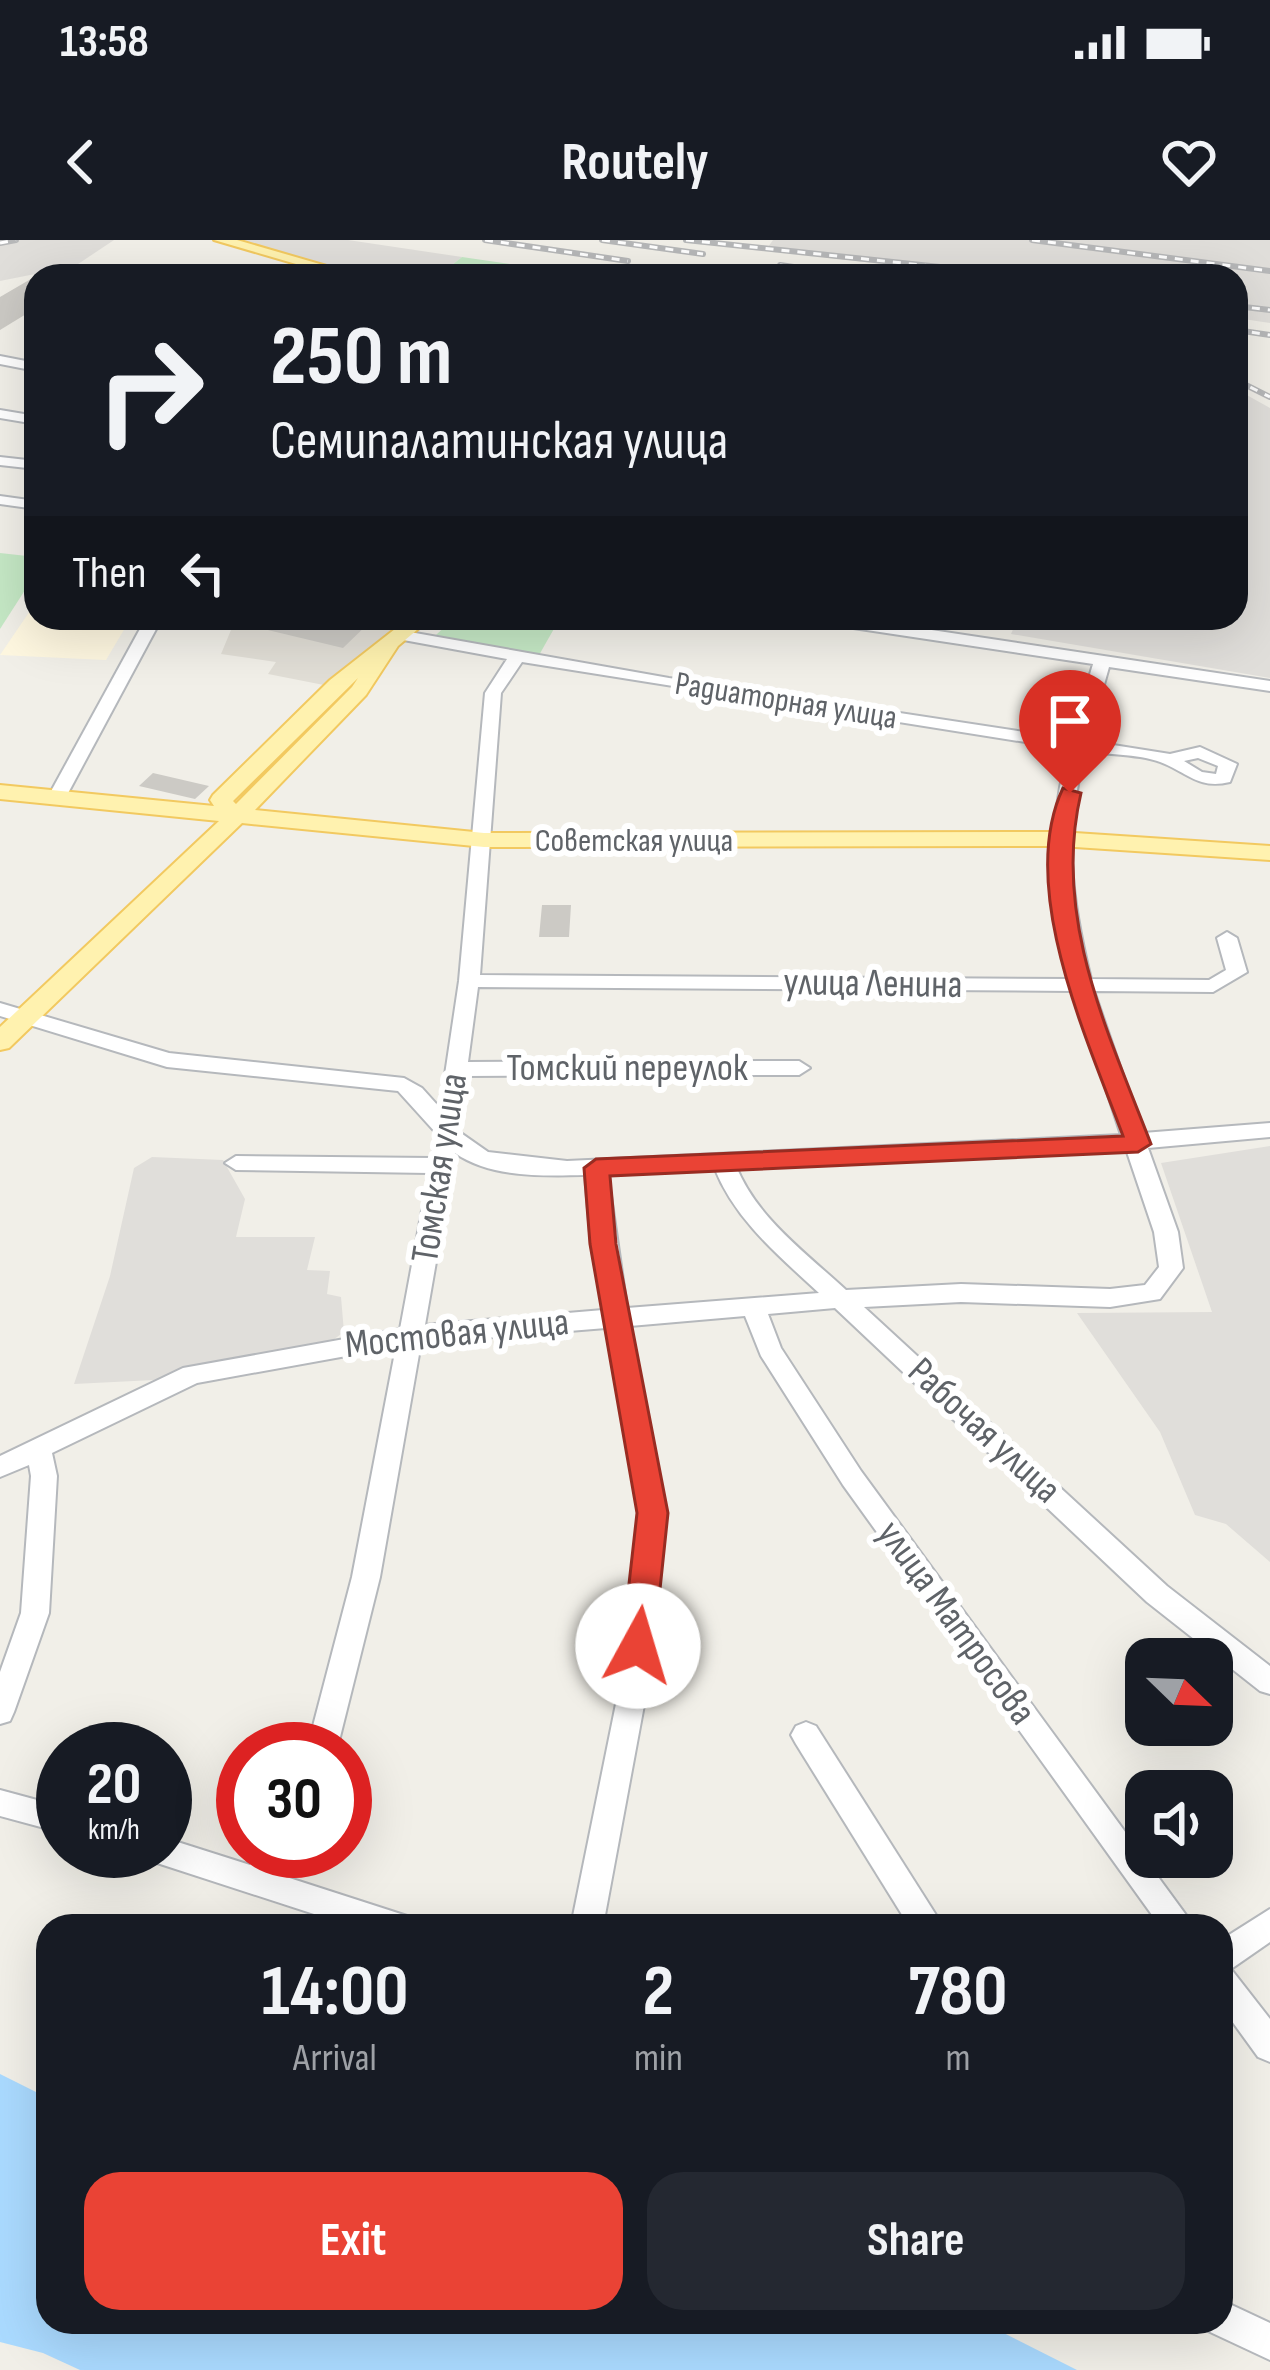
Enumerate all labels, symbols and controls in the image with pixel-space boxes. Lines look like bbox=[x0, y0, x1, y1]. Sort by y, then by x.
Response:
text: 13:58 bbox=[60, 15, 149, 70]
icon: back bbox=[48, 129, 114, 195]
icon: heart bbox=[1156, 129, 1222, 195]
text: Routely bbox=[561, 130, 709, 195]
text: 250 m bbox=[270, 307, 452, 408]
icon: right bbox=[72, 312, 228, 468]
text: Семипалатинская улица bbox=[270, 409, 728, 474]
icon: left bbox=[170, 540, 236, 606]
text: Then bbox=[72, 546, 146, 601]
street label: Радиаторная улица bbox=[672, 664, 900, 738]
pin bbox=[1019, 670, 1121, 793]
icon: arrive bbox=[1037, 688, 1103, 754]
street label: Советская улица bbox=[535, 821, 733, 861]
street label: улица Ленина bbox=[783, 959, 963, 1009]
street label: Томский переулок bbox=[506, 1045, 748, 1092]
street label: Томская улица bbox=[402, 1070, 478, 1266]
street label: Мостовая улица bbox=[343, 1299, 571, 1369]
street label: Рабочая улица bbox=[898, 1348, 1070, 1514]
street label: улица Матросова bbox=[866, 1512, 1046, 1734]
position arrow bbox=[575, 1583, 701, 1709]
north arrow bbox=[1125, 1638, 1233, 1746]
map controls bbox=[1125, 1638, 1233, 1878]
speed limit sign: 30 bbox=[216, 1722, 372, 1878]
text: 20 bbox=[87, 1749, 141, 1821]
button: sound bbox=[1125, 1770, 1233, 1878]
text: km/h bbox=[88, 1812, 140, 1848]
text: 14:00 bbox=[261, 1949, 408, 2036]
text: 2 bbox=[643, 1949, 674, 2036]
text: 780 bbox=[908, 1949, 1008, 2036]
text: Arrival bbox=[293, 2035, 377, 2082]
text: min bbox=[634, 2035, 683, 2082]
text: m bbox=[945, 2035, 970, 2082]
button: Exit bbox=[84, 2172, 623, 2310]
button: Share bbox=[647, 2172, 1185, 2310]

